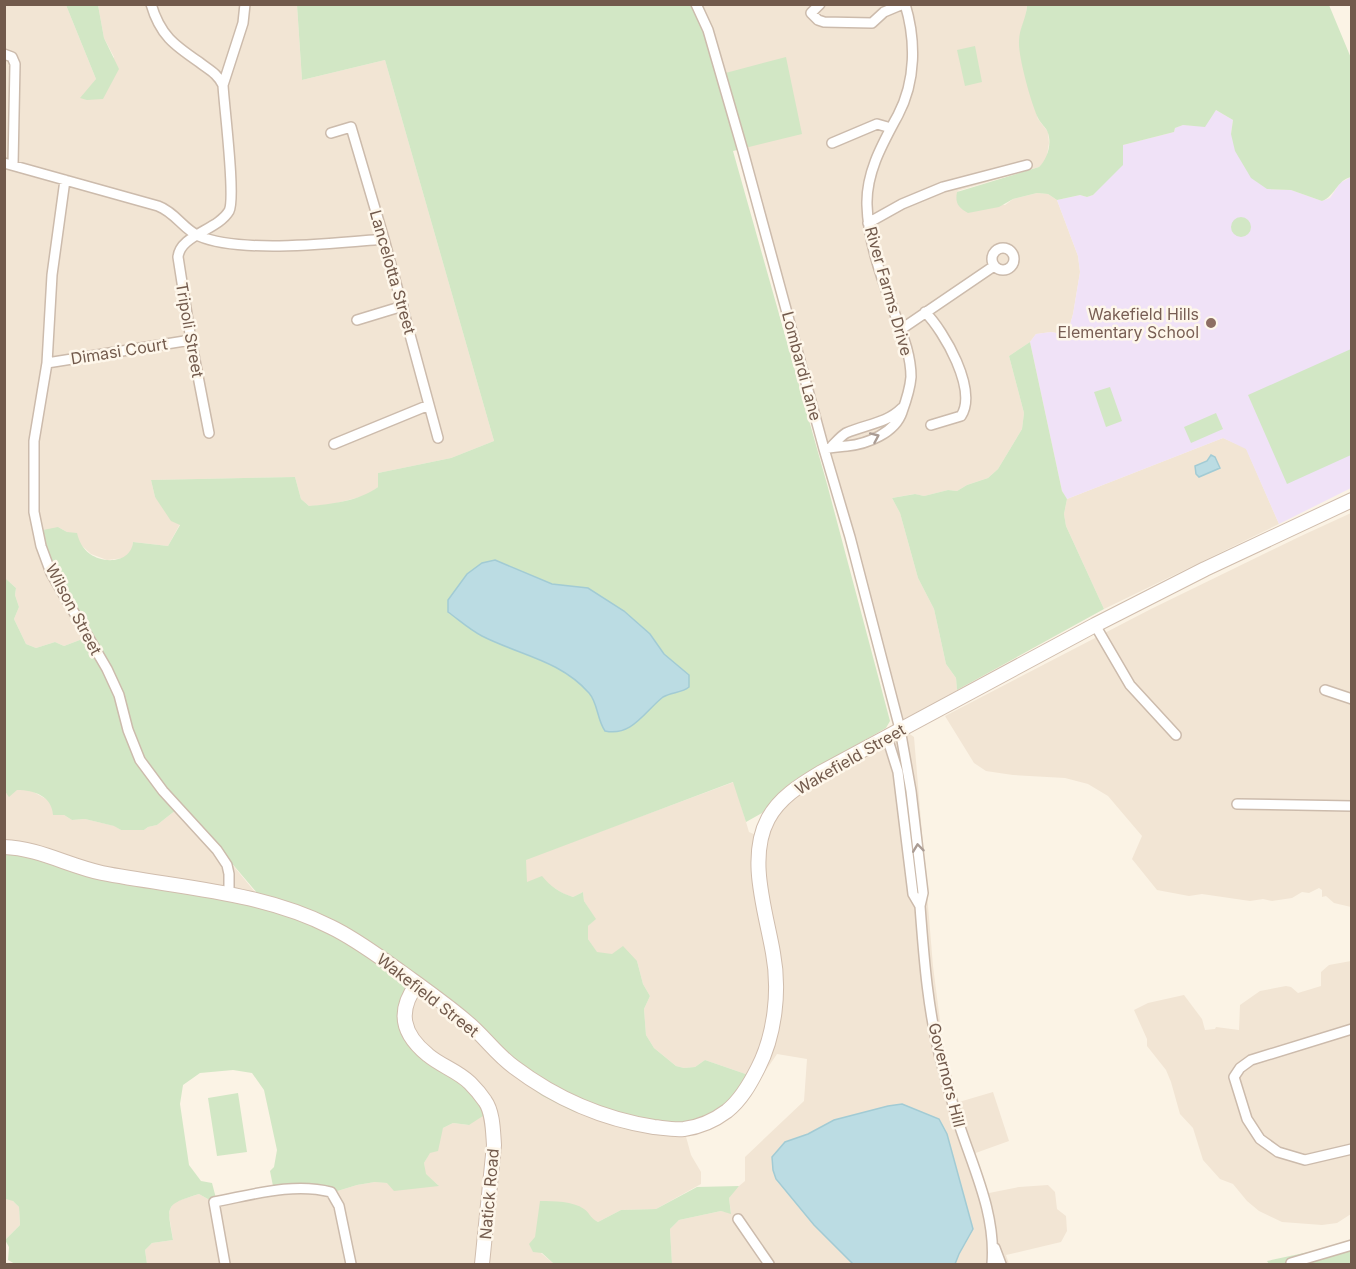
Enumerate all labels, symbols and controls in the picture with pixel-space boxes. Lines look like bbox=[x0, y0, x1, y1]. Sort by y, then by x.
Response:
street label: Lancelotta Street bbox=[366, 208, 420, 336]
street label: River Farms Drive bbox=[861, 224, 917, 358]
street label: Tripoli Street bbox=[172, 281, 208, 379]
place label: Wakefield Hills Elementary School bbox=[1057, 304, 1199, 342]
street label: Lombardi Lane bbox=[778, 309, 826, 423]
marker: Wakefield Hills Elementary School bbox=[1204, 316, 1218, 330]
street label: Dimasi Court bbox=[69, 333, 169, 369]
one-way arrow bbox=[869, 432, 880, 444]
street label: Wilson Street bbox=[42, 560, 106, 658]
street label: Wakefield Street bbox=[791, 719, 909, 799]
one-way arrow bbox=[912, 844, 925, 853]
street label: Wakefield Street bbox=[373, 949, 483, 1041]
street label: Governors Hill bbox=[924, 1021, 970, 1129]
street label: Natick Road bbox=[475, 1148, 503, 1240]

